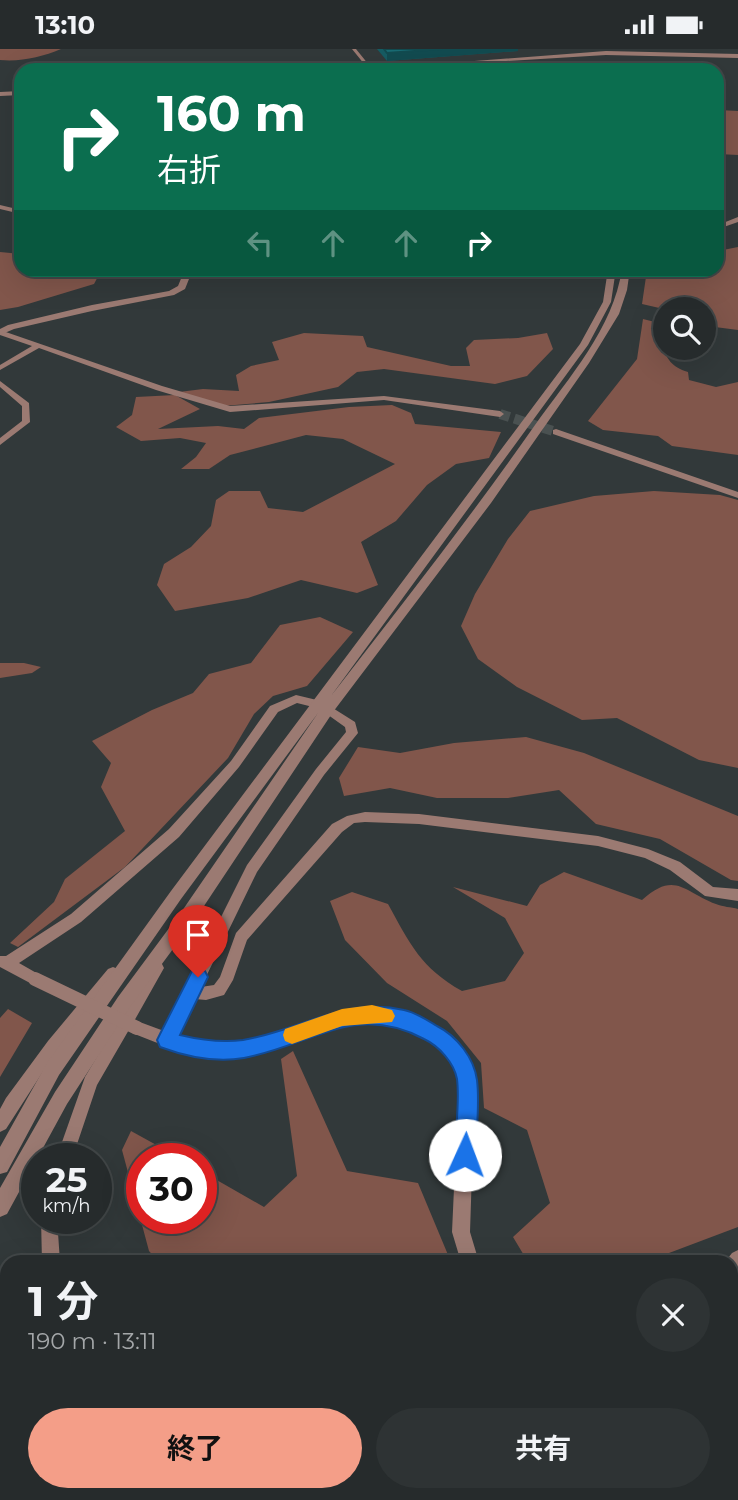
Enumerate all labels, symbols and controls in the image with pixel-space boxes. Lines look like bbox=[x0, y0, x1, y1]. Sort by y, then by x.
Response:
text: 13:10 bbox=[35, 9, 95, 41]
text: 160 m bbox=[157, 84, 306, 143]
icon: right bbox=[42, 91, 133, 182]
text: 右折 bbox=[157, 150, 221, 189]
icon: left bbox=[241, 224, 279, 262]
icon: ahead bbox=[314, 224, 352, 262]
icon: ahead bbox=[387, 224, 425, 262]
icon: right bbox=[460, 224, 498, 262]
map controls bbox=[653, 297, 716, 360]
button: search bbox=[653, 297, 716, 360]
pin bbox=[168, 905, 228, 977]
icon: arrive bbox=[179, 916, 217, 954]
position arrow bbox=[428, 1118, 502, 1192]
speed limit sign: 30 bbox=[126, 1143, 217, 1234]
text: 25 bbox=[46, 1158, 87, 1201]
text: km/h bbox=[42, 1195, 91, 1217]
text: 1 分 bbox=[28, 1275, 98, 1327]
button: close bbox=[636, 1278, 710, 1352]
text: 190 m · 13:11 bbox=[28, 1327, 157, 1355]
button: 終了 bbox=[28, 1408, 362, 1488]
button: 共有 bbox=[376, 1408, 710, 1488]

